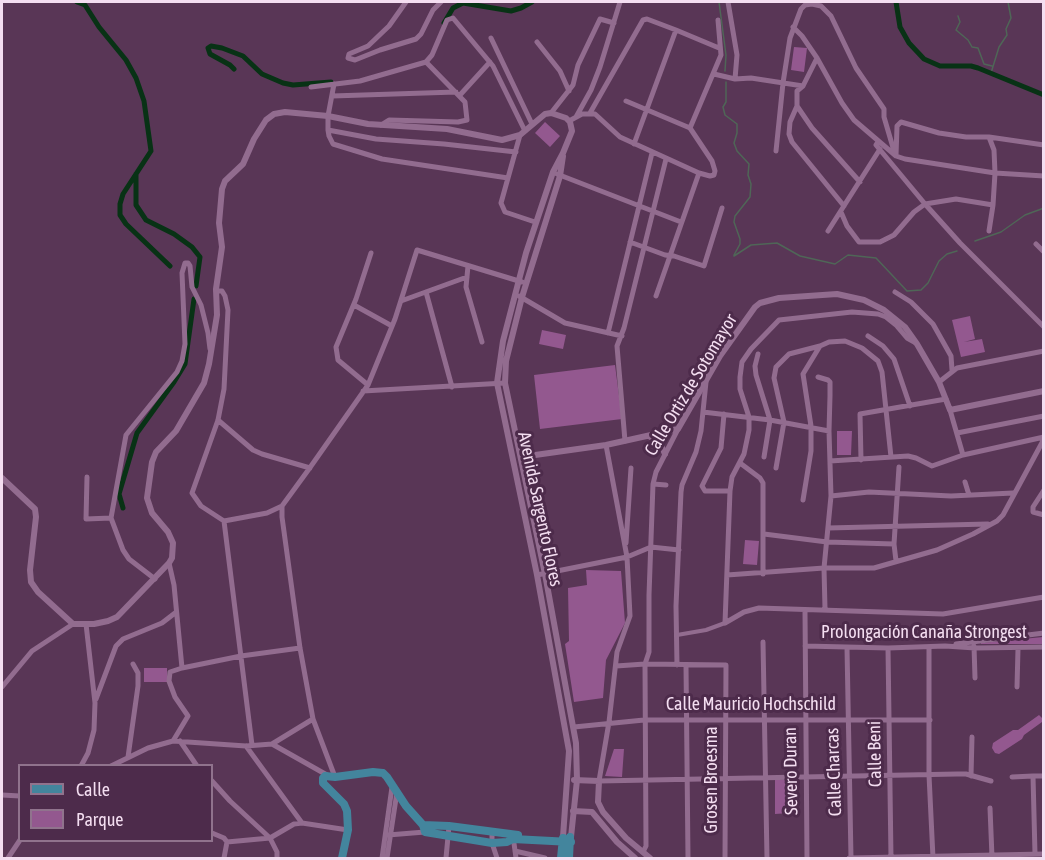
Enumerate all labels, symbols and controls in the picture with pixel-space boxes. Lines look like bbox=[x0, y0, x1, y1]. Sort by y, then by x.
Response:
street label: Calle Ortiz de Sotomayor bbox=[640, 310, 742, 460]
street label: Avenida Sargento Flores bbox=[513, 430, 567, 588]
street label: Prolongación Canaña Strongest bbox=[821, 621, 1027, 643]
street label: Calle Mauricio Hochschild bbox=[666, 693, 836, 715]
street label: Calle Beni bbox=[864, 721, 886, 787]
street label: Grosen Broesma bbox=[700, 726, 722, 834]
street label: Severo Duran bbox=[779, 727, 803, 815]
street label: Calle Charcas bbox=[822, 727, 846, 817]
legend bbox=[18, 764, 213, 842]
text: Calle bbox=[76, 779, 110, 800]
text: Parque bbox=[76, 809, 124, 830]

